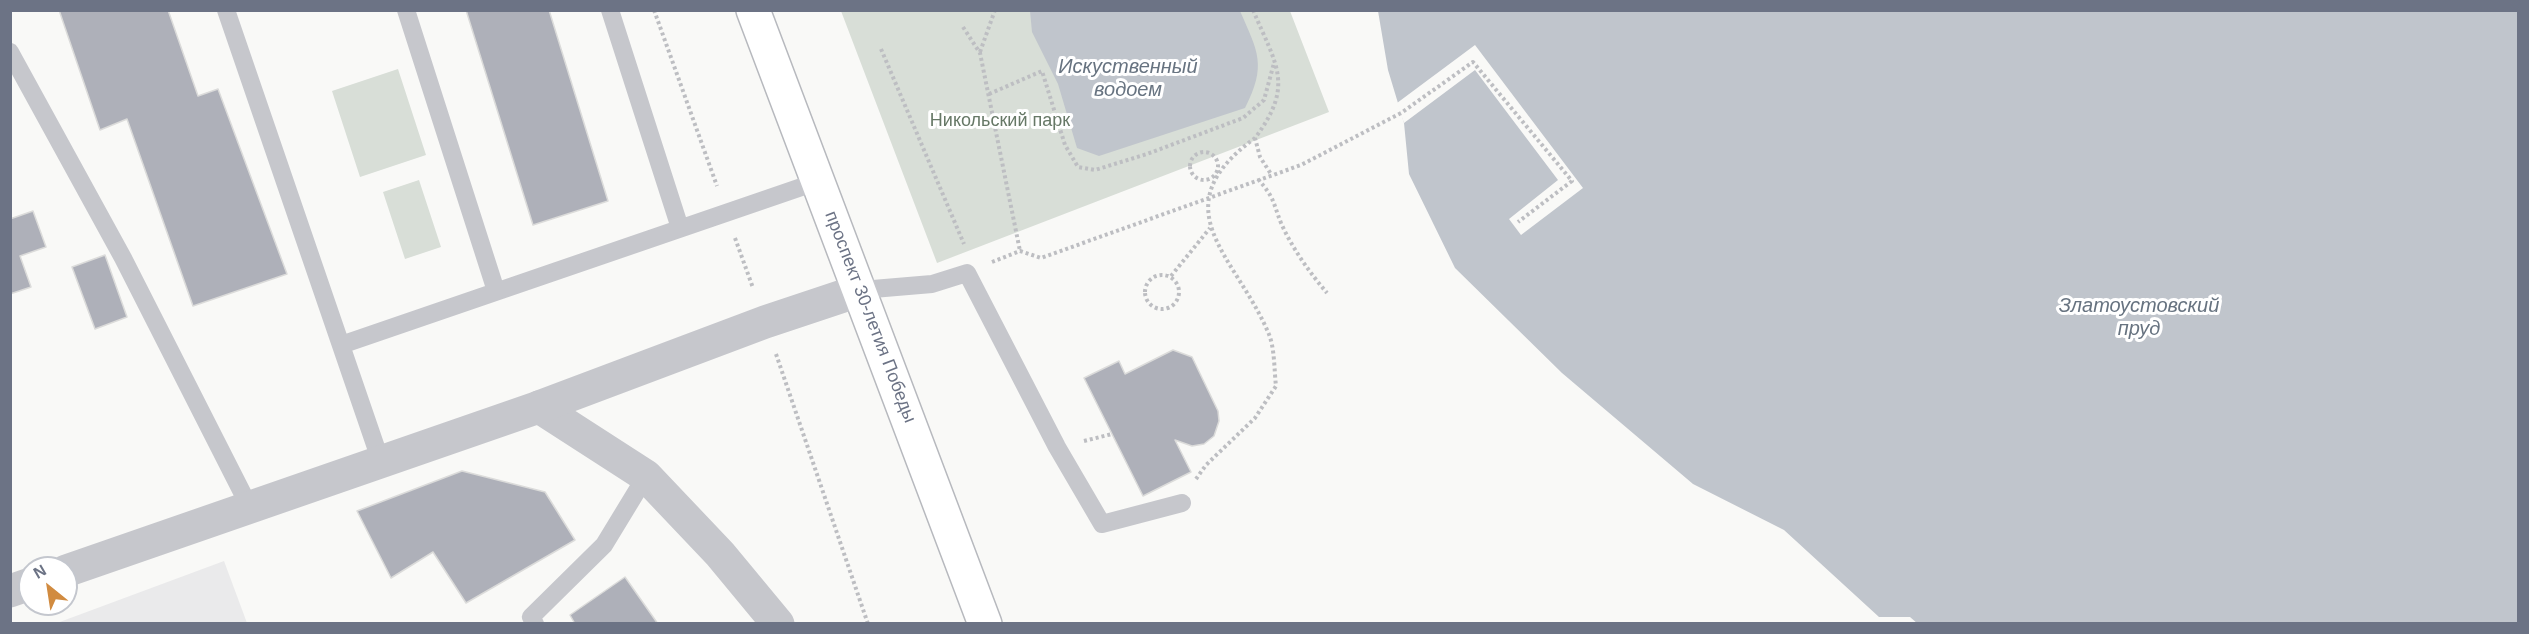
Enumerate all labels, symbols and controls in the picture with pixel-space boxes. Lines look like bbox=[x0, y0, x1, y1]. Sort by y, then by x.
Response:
water label: Искуственный водоем bbox=[1058, 55, 1198, 102]
park label: Никольский парк bbox=[930, 110, 1070, 132]
street label: проспект 30-летия Победы bbox=[820, 208, 920, 426]
water label: Златоустовский пруд bbox=[2059, 294, 2219, 341]
north arrow bbox=[18, 556, 78, 616]
text: N bbox=[30, 561, 49, 582]

